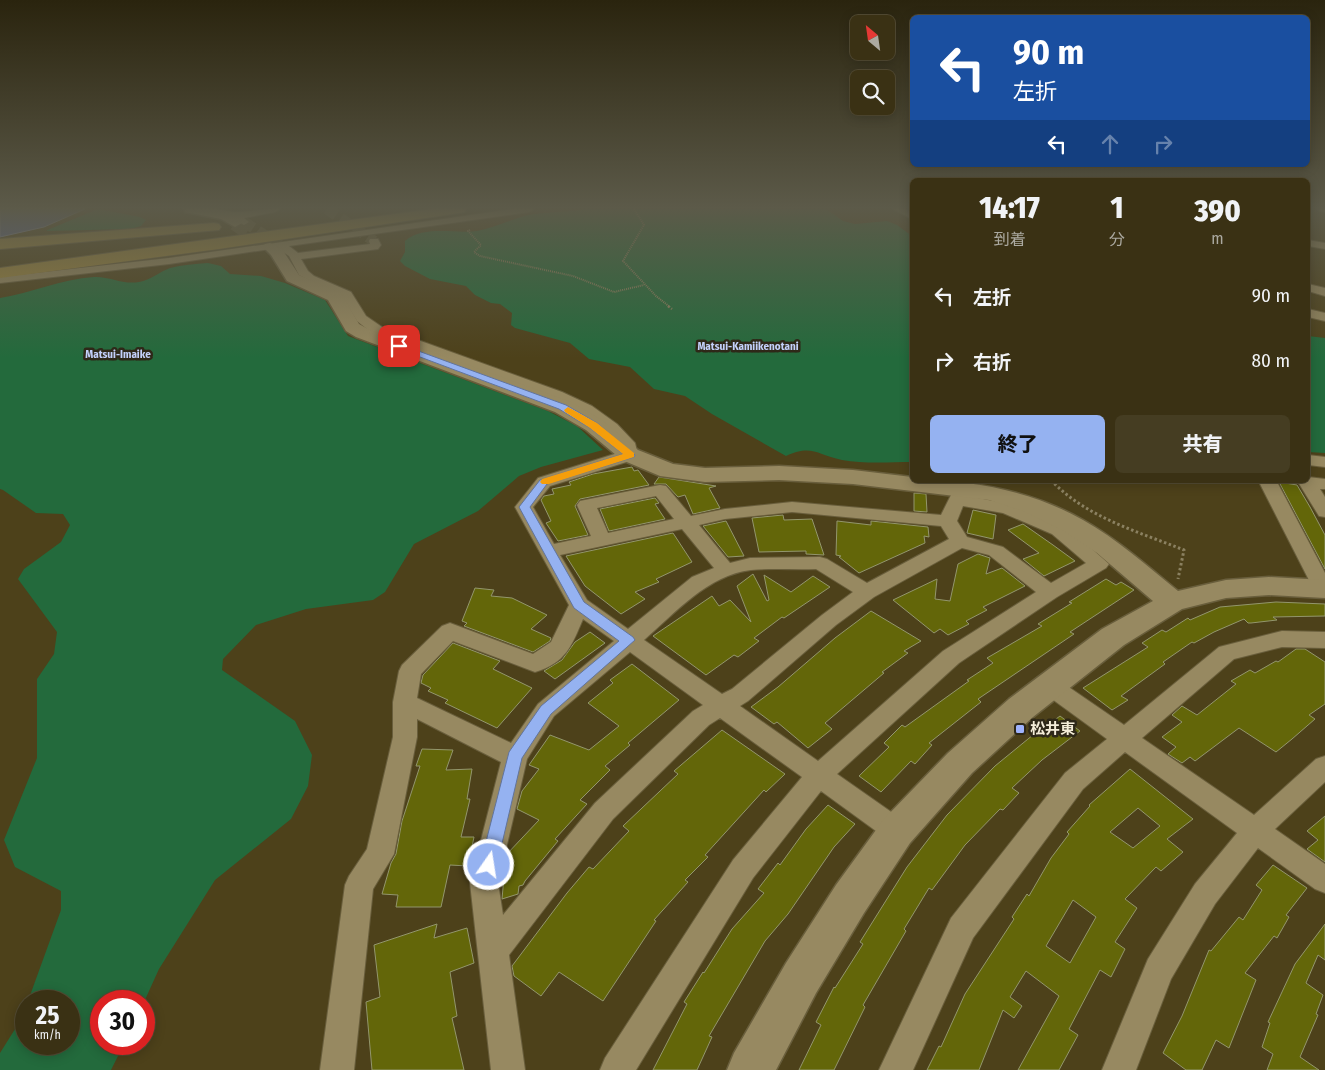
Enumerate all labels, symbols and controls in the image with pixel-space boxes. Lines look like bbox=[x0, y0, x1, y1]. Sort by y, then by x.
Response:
north arrow bbox=[850, 15, 895, 60]
map controls bbox=[850, 15, 895, 115]
text: 90 m bbox=[1013, 31, 1084, 73]
icon: left bbox=[930, 35, 995, 100]
button: search bbox=[850, 70, 895, 115]
text: 左折 bbox=[1013, 78, 1057, 105]
icon: left bbox=[1043, 130, 1071, 158]
icon: ahead bbox=[1096, 130, 1124, 158]
icon: right bbox=[1149, 130, 1177, 158]
text: 14:17 bbox=[979, 190, 1040, 226]
text: 1 bbox=[1111, 190, 1124, 226]
text: 390 bbox=[1194, 193, 1241, 229]
text: m bbox=[1211, 229, 1224, 248]
text: 到着 bbox=[994, 230, 1026, 249]
text: 分 bbox=[1109, 230, 1125, 249]
icon: left bbox=[930, 282, 958, 310]
text: 90 m bbox=[1252, 284, 1290, 307]
text: 左折 bbox=[973, 286, 1011, 309]
pin bbox=[378, 325, 420, 367]
icon: arrive bbox=[385, 332, 413, 360]
district label: Matsui-Kamiikenotani bbox=[697, 340, 799, 353]
icon: right bbox=[930, 347, 958, 375]
district label: Matsui-Imaike bbox=[85, 348, 151, 361]
text: 80 m bbox=[1252, 349, 1290, 372]
text: 右折 bbox=[973, 351, 1011, 374]
button: 終了 bbox=[930, 415, 1105, 473]
button: 共有 bbox=[1115, 415, 1290, 473]
place label: 松井東 bbox=[1030, 720, 1075, 738]
marker: 松井東 bbox=[1014, 723, 1026, 735]
position arrow bbox=[462, 838, 514, 890]
speed limit sign: 30 bbox=[90, 990, 155, 1055]
text: 25 bbox=[36, 1001, 59, 1031]
text: km/h bbox=[34, 1028, 61, 1042]

